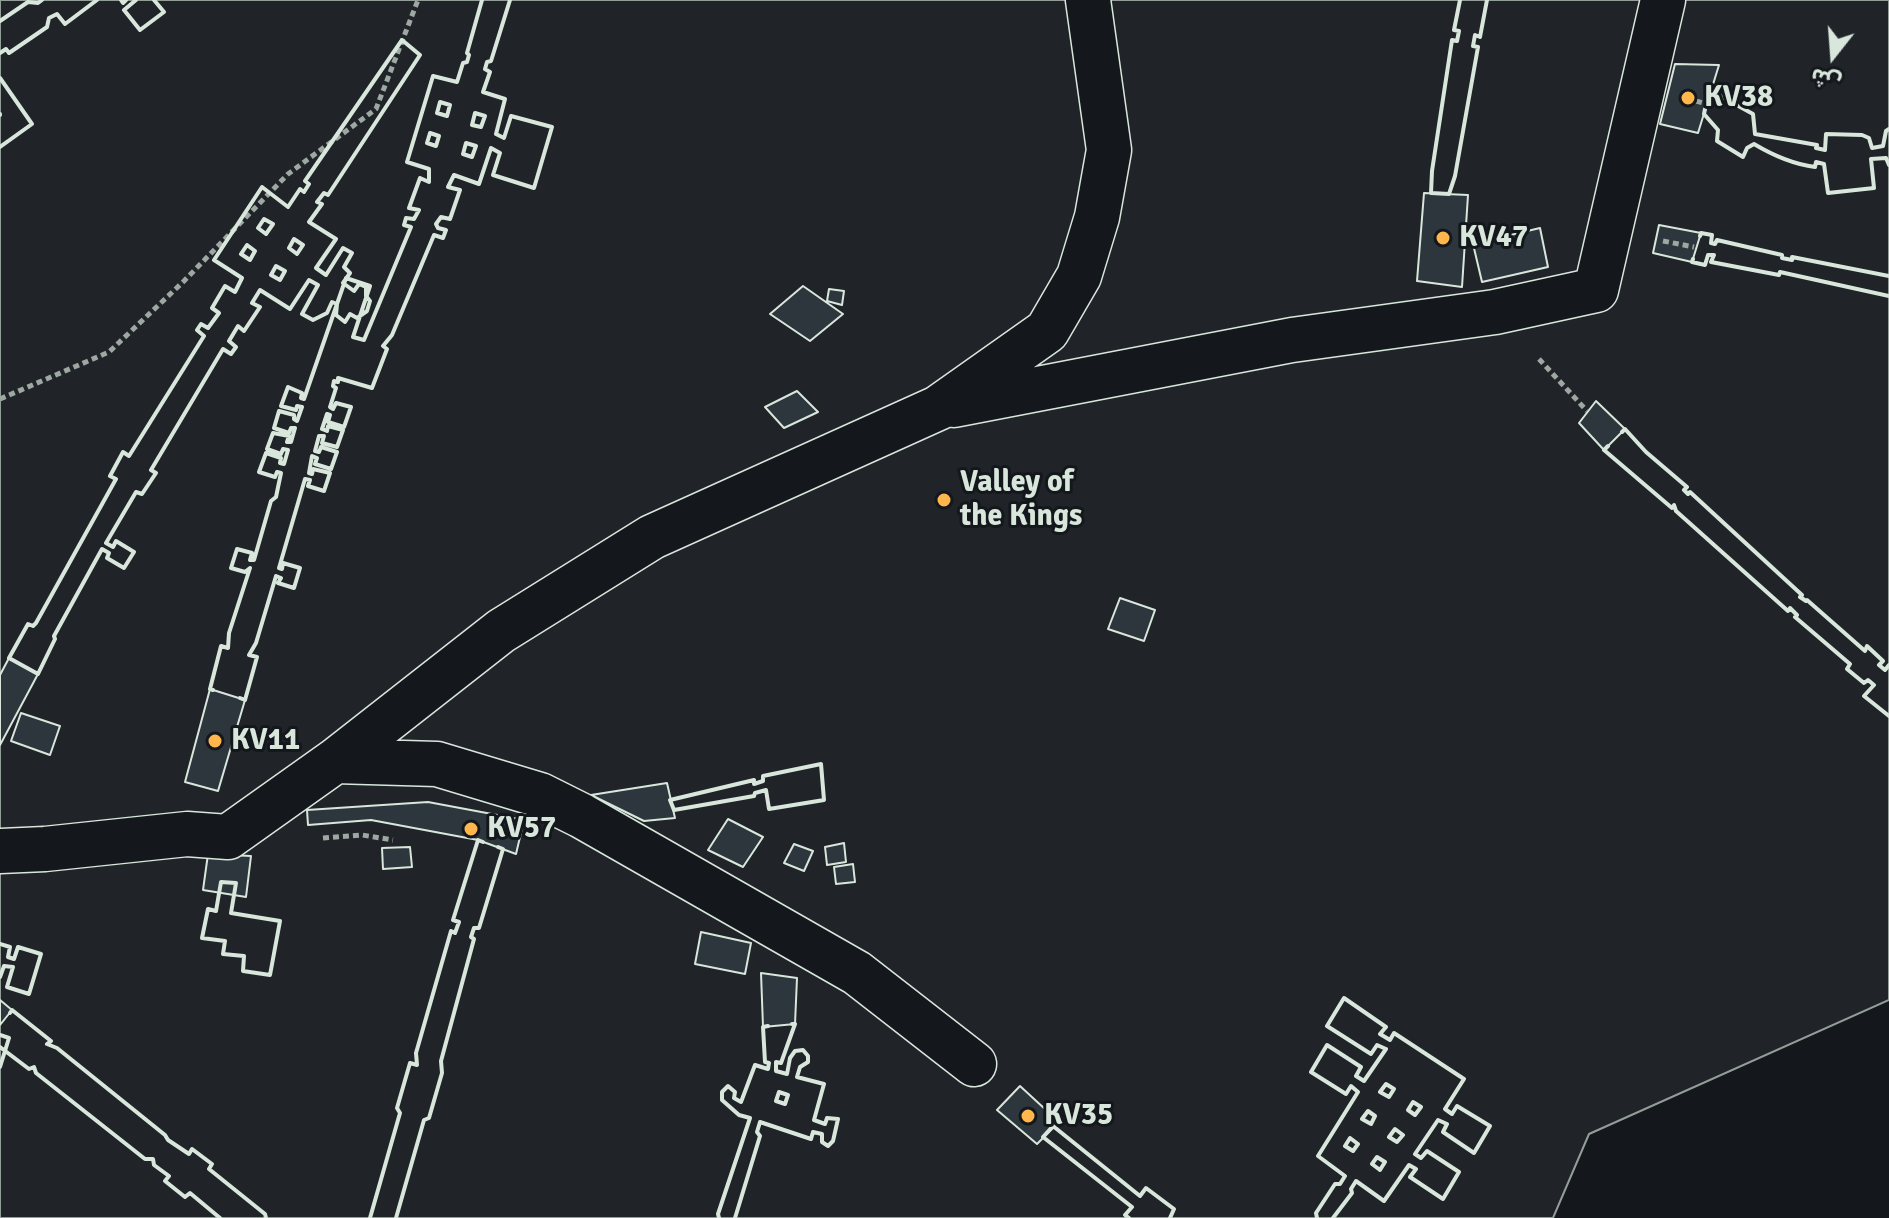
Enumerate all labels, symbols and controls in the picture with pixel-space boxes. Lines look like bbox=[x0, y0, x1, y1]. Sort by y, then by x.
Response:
north arrow bbox=[1793, 16, 1873, 96]
text: ش bbox=[1807, 62, 1844, 97]
place label: KV38 bbox=[1704, 80, 1773, 116]
marker: KV38 bbox=[1679, 89, 1697, 107]
place label: KV47 bbox=[1459, 220, 1528, 256]
marker: KV47 bbox=[1434, 229, 1452, 247]
place label: Valley of the Kings bbox=[960, 465, 1082, 536]
marker: Valley of the Kings bbox=[935, 491, 953, 509]
place label: KV11 bbox=[231, 723, 300, 759]
marker: KV11 bbox=[206, 732, 224, 750]
place label: KV57 bbox=[487, 811, 556, 847]
marker: KV57 bbox=[462, 820, 480, 838]
place label: KV35 bbox=[1044, 1098, 1113, 1134]
marker: KV35 bbox=[1019, 1107, 1037, 1125]

